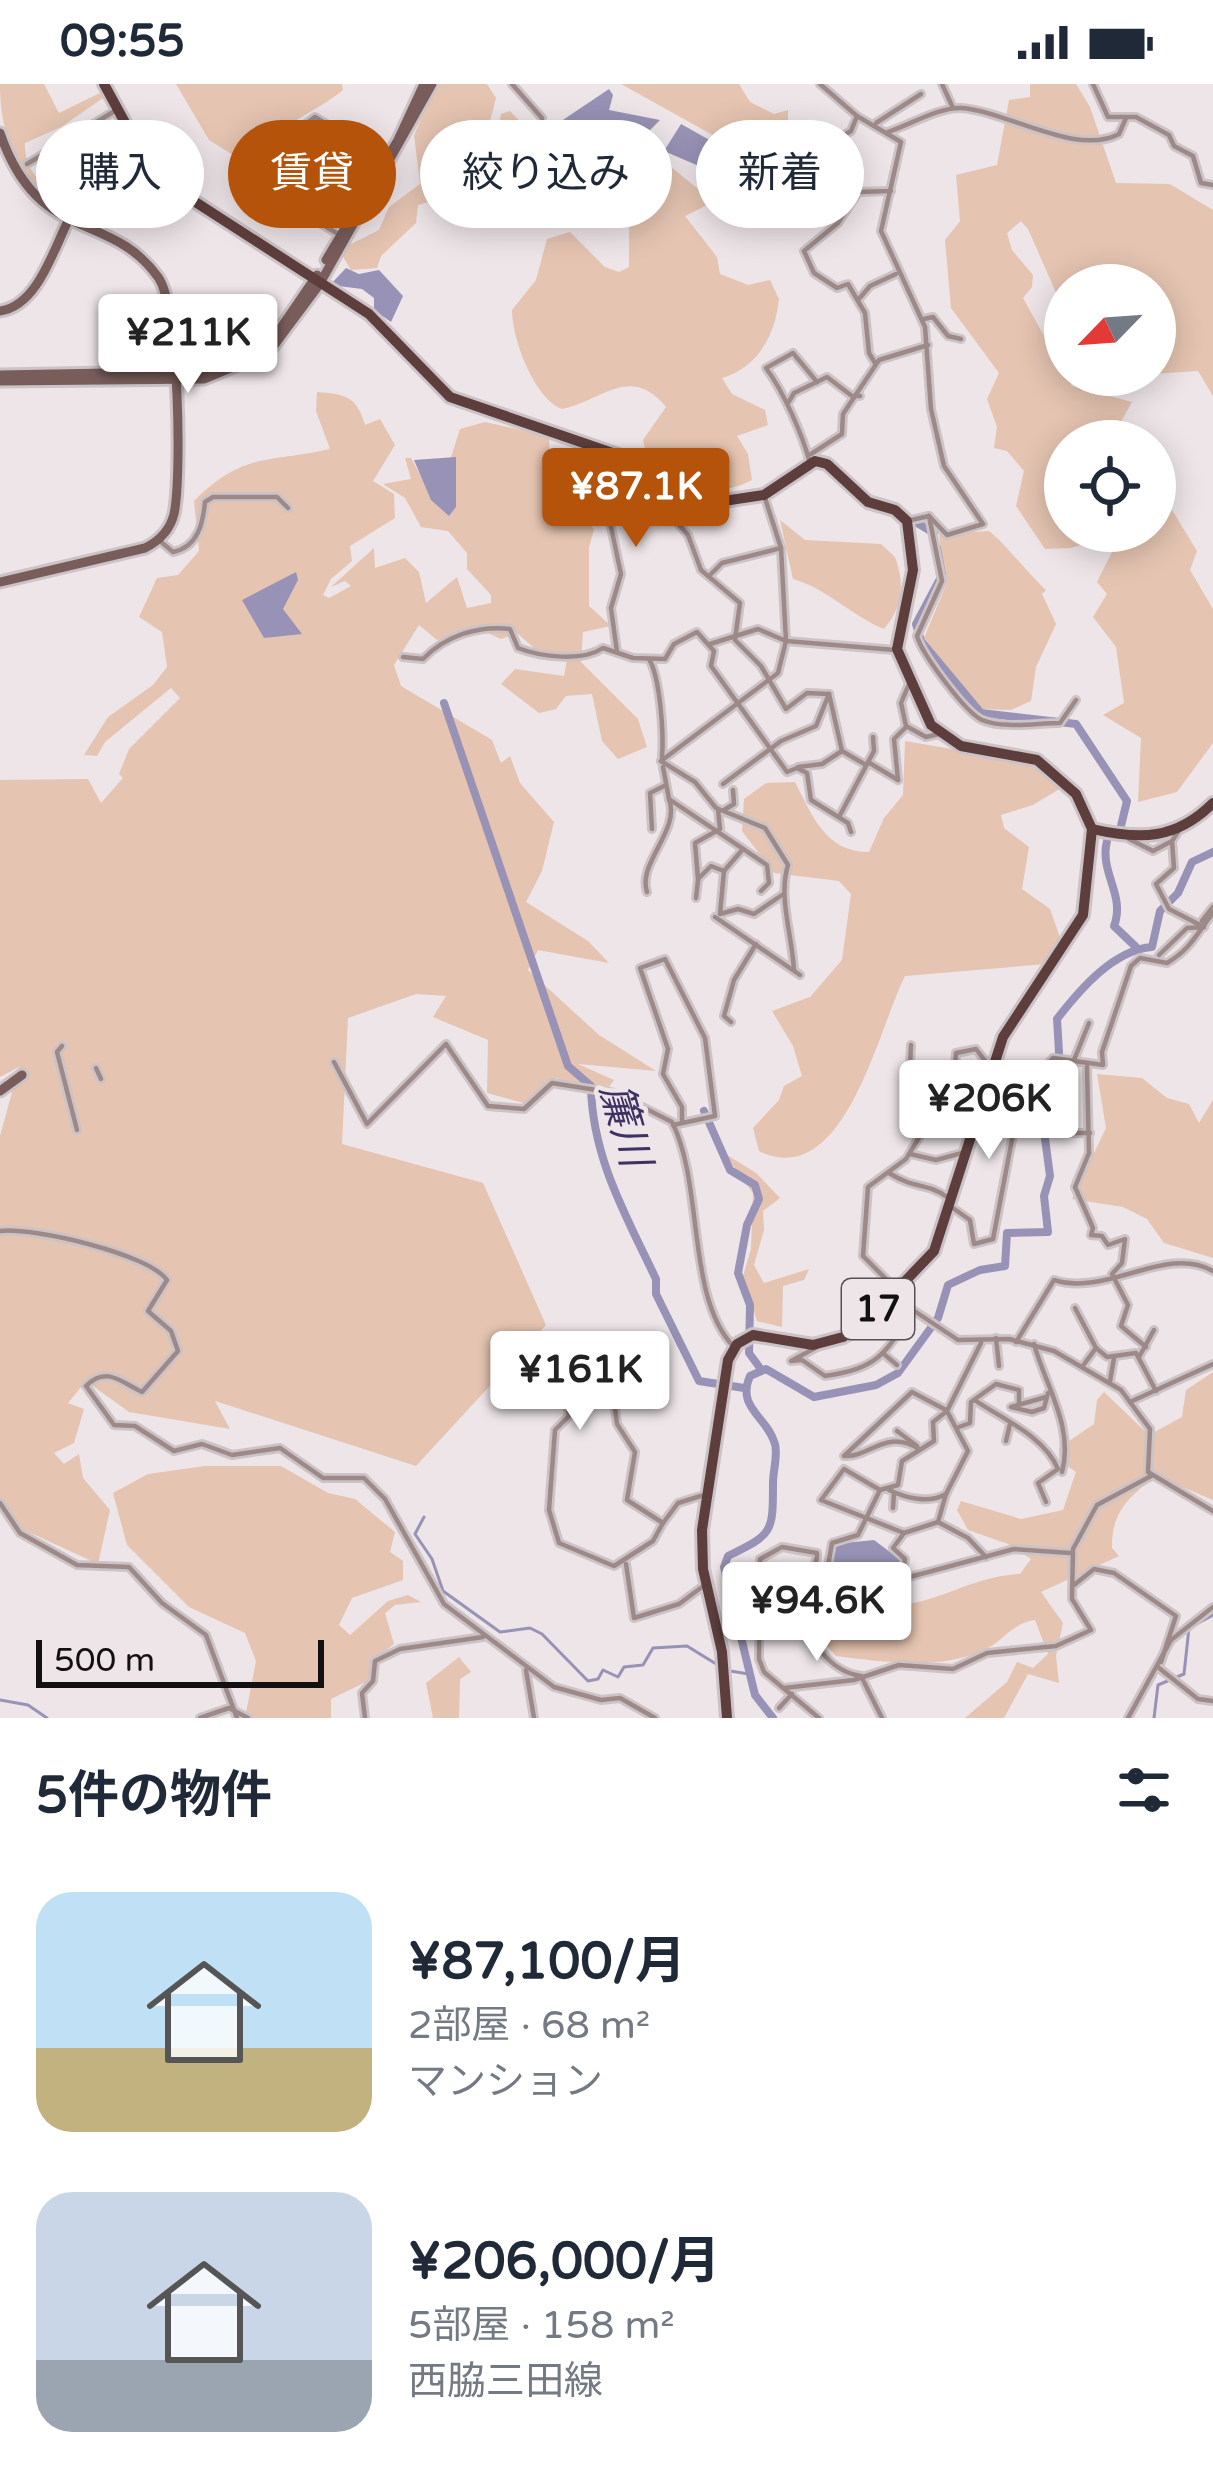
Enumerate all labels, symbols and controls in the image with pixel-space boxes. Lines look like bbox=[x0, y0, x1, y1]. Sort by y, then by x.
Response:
text: 09:55 bbox=[60, 15, 185, 69]
chip: 購入 bbox=[36, 120, 204, 228]
chip: 賃貸 bbox=[228, 120, 396, 228]
chip: 絞り込み bbox=[420, 120, 672, 228]
chip: 新着 bbox=[696, 120, 864, 228]
north arrow bbox=[1044, 264, 1176, 396]
map controls bbox=[1044, 264, 1176, 552]
pin: ¥211K bbox=[104, 294, 272, 396]
text: ¥211K bbox=[125, 309, 251, 356]
button: locate bbox=[1044, 420, 1176, 552]
pin: ¥87.1K bbox=[538, 448, 734, 550]
text: ¥87.1K bbox=[569, 463, 703, 510]
pin: ¥206K bbox=[905, 1060, 1073, 1162]
text: ¥206K bbox=[926, 1075, 1052, 1122]
water label: 簾川 bbox=[589, 1078, 662, 1176]
road number: 17 bbox=[842, 1279, 914, 1339]
pin: ¥161K bbox=[496, 1331, 664, 1433]
text: ¥161K bbox=[517, 1346, 643, 1393]
pin: ¥94.6K bbox=[719, 1562, 915, 1664]
text: ¥94.6K bbox=[749, 1577, 885, 1624]
scale bar bbox=[36, 1634, 324, 1687]
text: 500 m bbox=[54, 1641, 155, 1680]
icon: filters bbox=[1111, 1757, 1177, 1823]
text: 5件の物件 bbox=[36, 1765, 272, 1827]
text: ¥87,100/月 bbox=[408, 1931, 686, 1993]
icon: home bbox=[132, 1940, 276, 2084]
text: 2部屋 · 68 m² bbox=[408, 2002, 650, 2049]
text: マンション bbox=[408, 2058, 603, 2105]
text: ¥206,000/月 bbox=[408, 2231, 721, 2293]
icon: home bbox=[132, 2240, 276, 2384]
text: 5部屋 · 158 m² bbox=[408, 2302, 675, 2349]
text: 西脇三田線 bbox=[408, 2358, 603, 2405]

